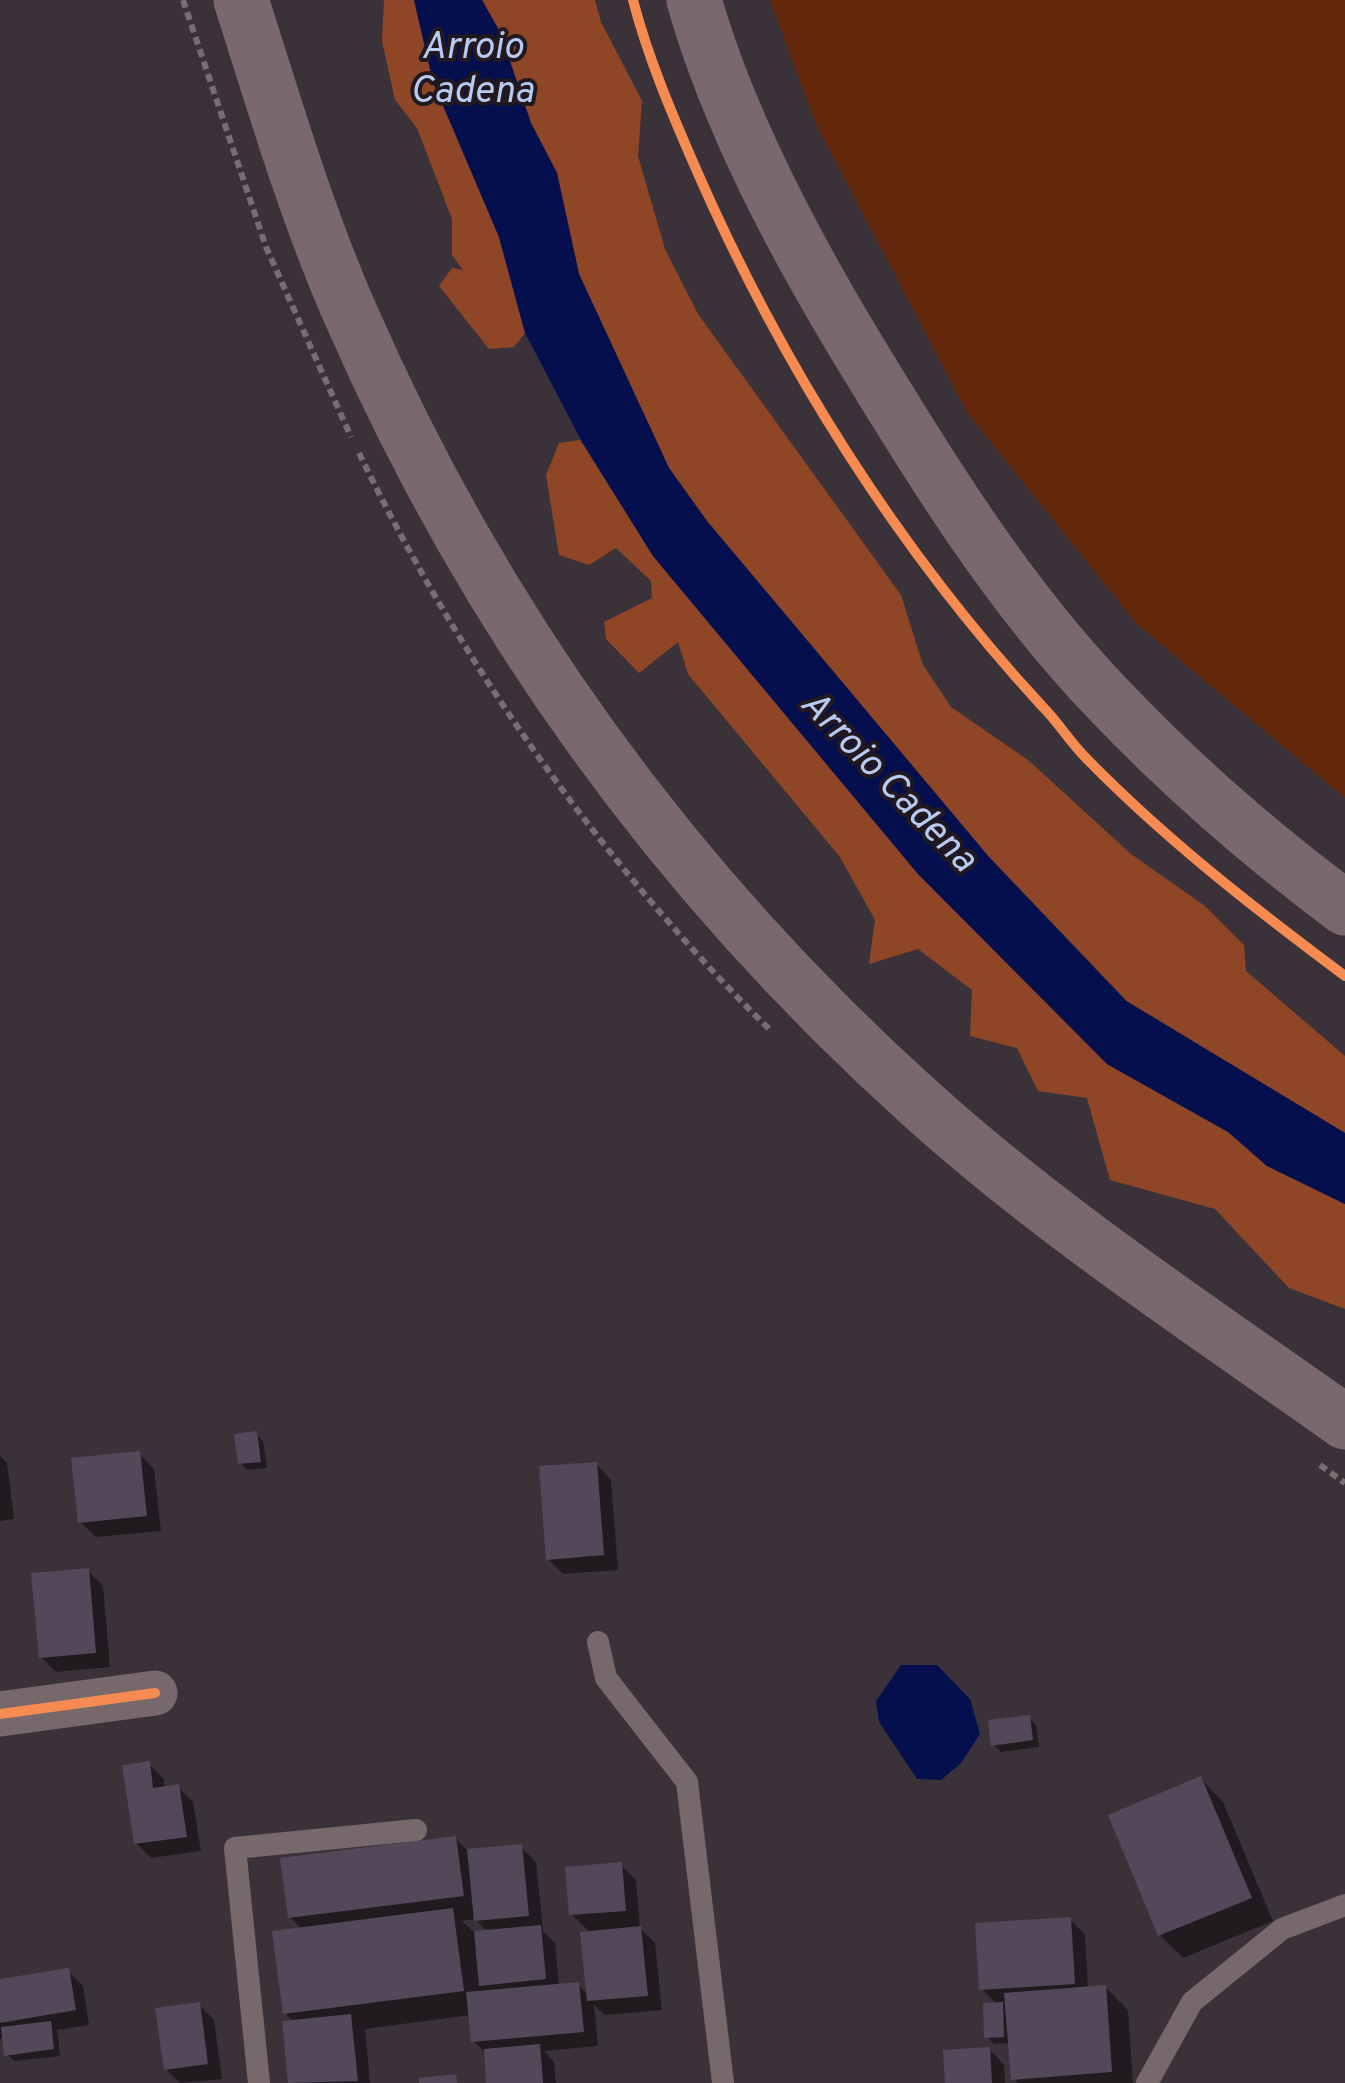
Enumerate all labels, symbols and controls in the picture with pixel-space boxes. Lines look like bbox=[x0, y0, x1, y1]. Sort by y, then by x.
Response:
water label: Arroio Cadena bbox=[410, 27, 534, 116]
water label: Arroio Cadena bbox=[788, 684, 984, 884]

